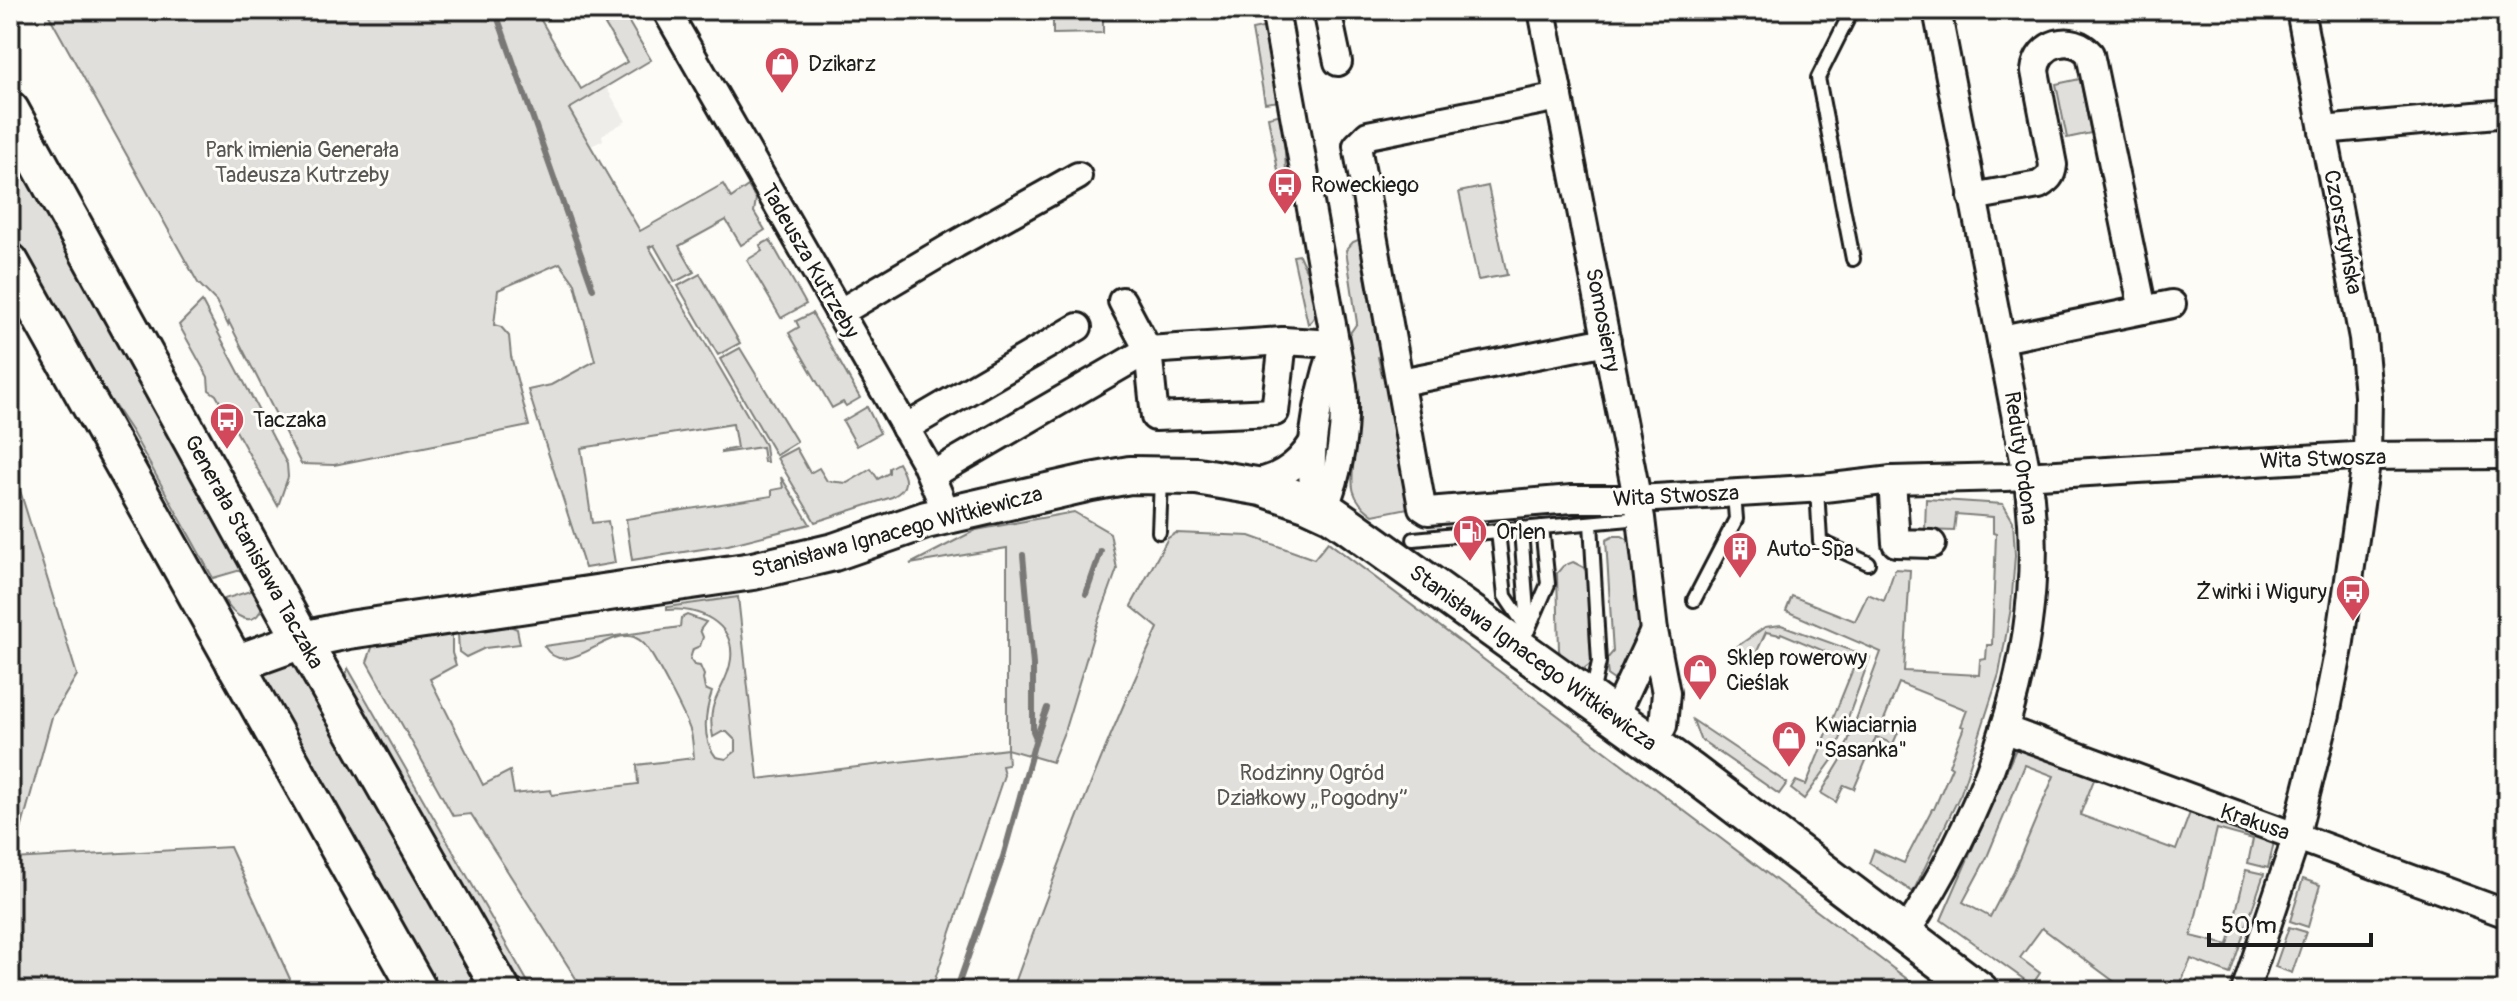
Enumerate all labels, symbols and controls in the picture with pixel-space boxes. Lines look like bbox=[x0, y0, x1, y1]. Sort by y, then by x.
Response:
shop icon: Dzikarz bbox=[763, 45, 801, 95]
place label: Dzikarz bbox=[808, 50, 876, 78]
park label: Park imienia Generała Tadeusza Kutrzeby bbox=[205, 136, 399, 189]
bus stop icon: Roweckiego bbox=[1266, 166, 1304, 216]
street label: Czorsztyńska bbox=[2317, 167, 2369, 297]
place label: Roweckiego bbox=[1311, 171, 1419, 199]
street label: Tadeusza Kutrzeby bbox=[754, 179, 866, 343]
street label: Somosierry bbox=[1579, 266, 1627, 374]
street label: Reduty Ordona bbox=[1998, 389, 2044, 527]
bus stop icon: Taczaka bbox=[208, 401, 246, 451]
place label: Taczaka bbox=[253, 406, 326, 434]
street label: Generała Stanisława Taczaka bbox=[178, 430, 330, 674]
street label: Wita Stwosza bbox=[2259, 443, 2387, 475]
street label: Wita Stwosza bbox=[1612, 479, 1740, 513]
street label: Stanisława Ignacego Witkiewicza bbox=[749, 480, 1045, 584]
fuel station icon: Orlen bbox=[1451, 513, 1489, 563]
place label: Orlen bbox=[1496, 518, 1546, 546]
building icon: Auto-Spa bbox=[1721, 530, 1759, 580]
place label: Auto-Spa bbox=[1766, 535, 1854, 563]
street label: Stanisława Ignacego Witkiewicza bbox=[1404, 559, 1662, 757]
bus stop icon: Żwirki i Wigury bbox=[2334, 573, 2372, 623]
place label: Żwirki i Wigury bbox=[2196, 578, 2327, 606]
place label: Sklep rowerowy Cieślak bbox=[1726, 644, 1867, 697]
shop icon: Sklep rowerowy Cieślak bbox=[1681, 652, 1719, 702]
place label: Kwiaciarnia "Sasanka" bbox=[1815, 711, 1917, 764]
shop icon: Kwiaciarnia "Sasanka" bbox=[1770, 719, 1808, 769]
park label: Rodzinny Ogród Działkowy „Pogodny” bbox=[1216, 759, 1408, 812]
street label: Krakusa bbox=[2217, 797, 2293, 847]
scale bar bbox=[2209, 897, 2371, 947]
text: 50 m bbox=[2221, 911, 2277, 940]

